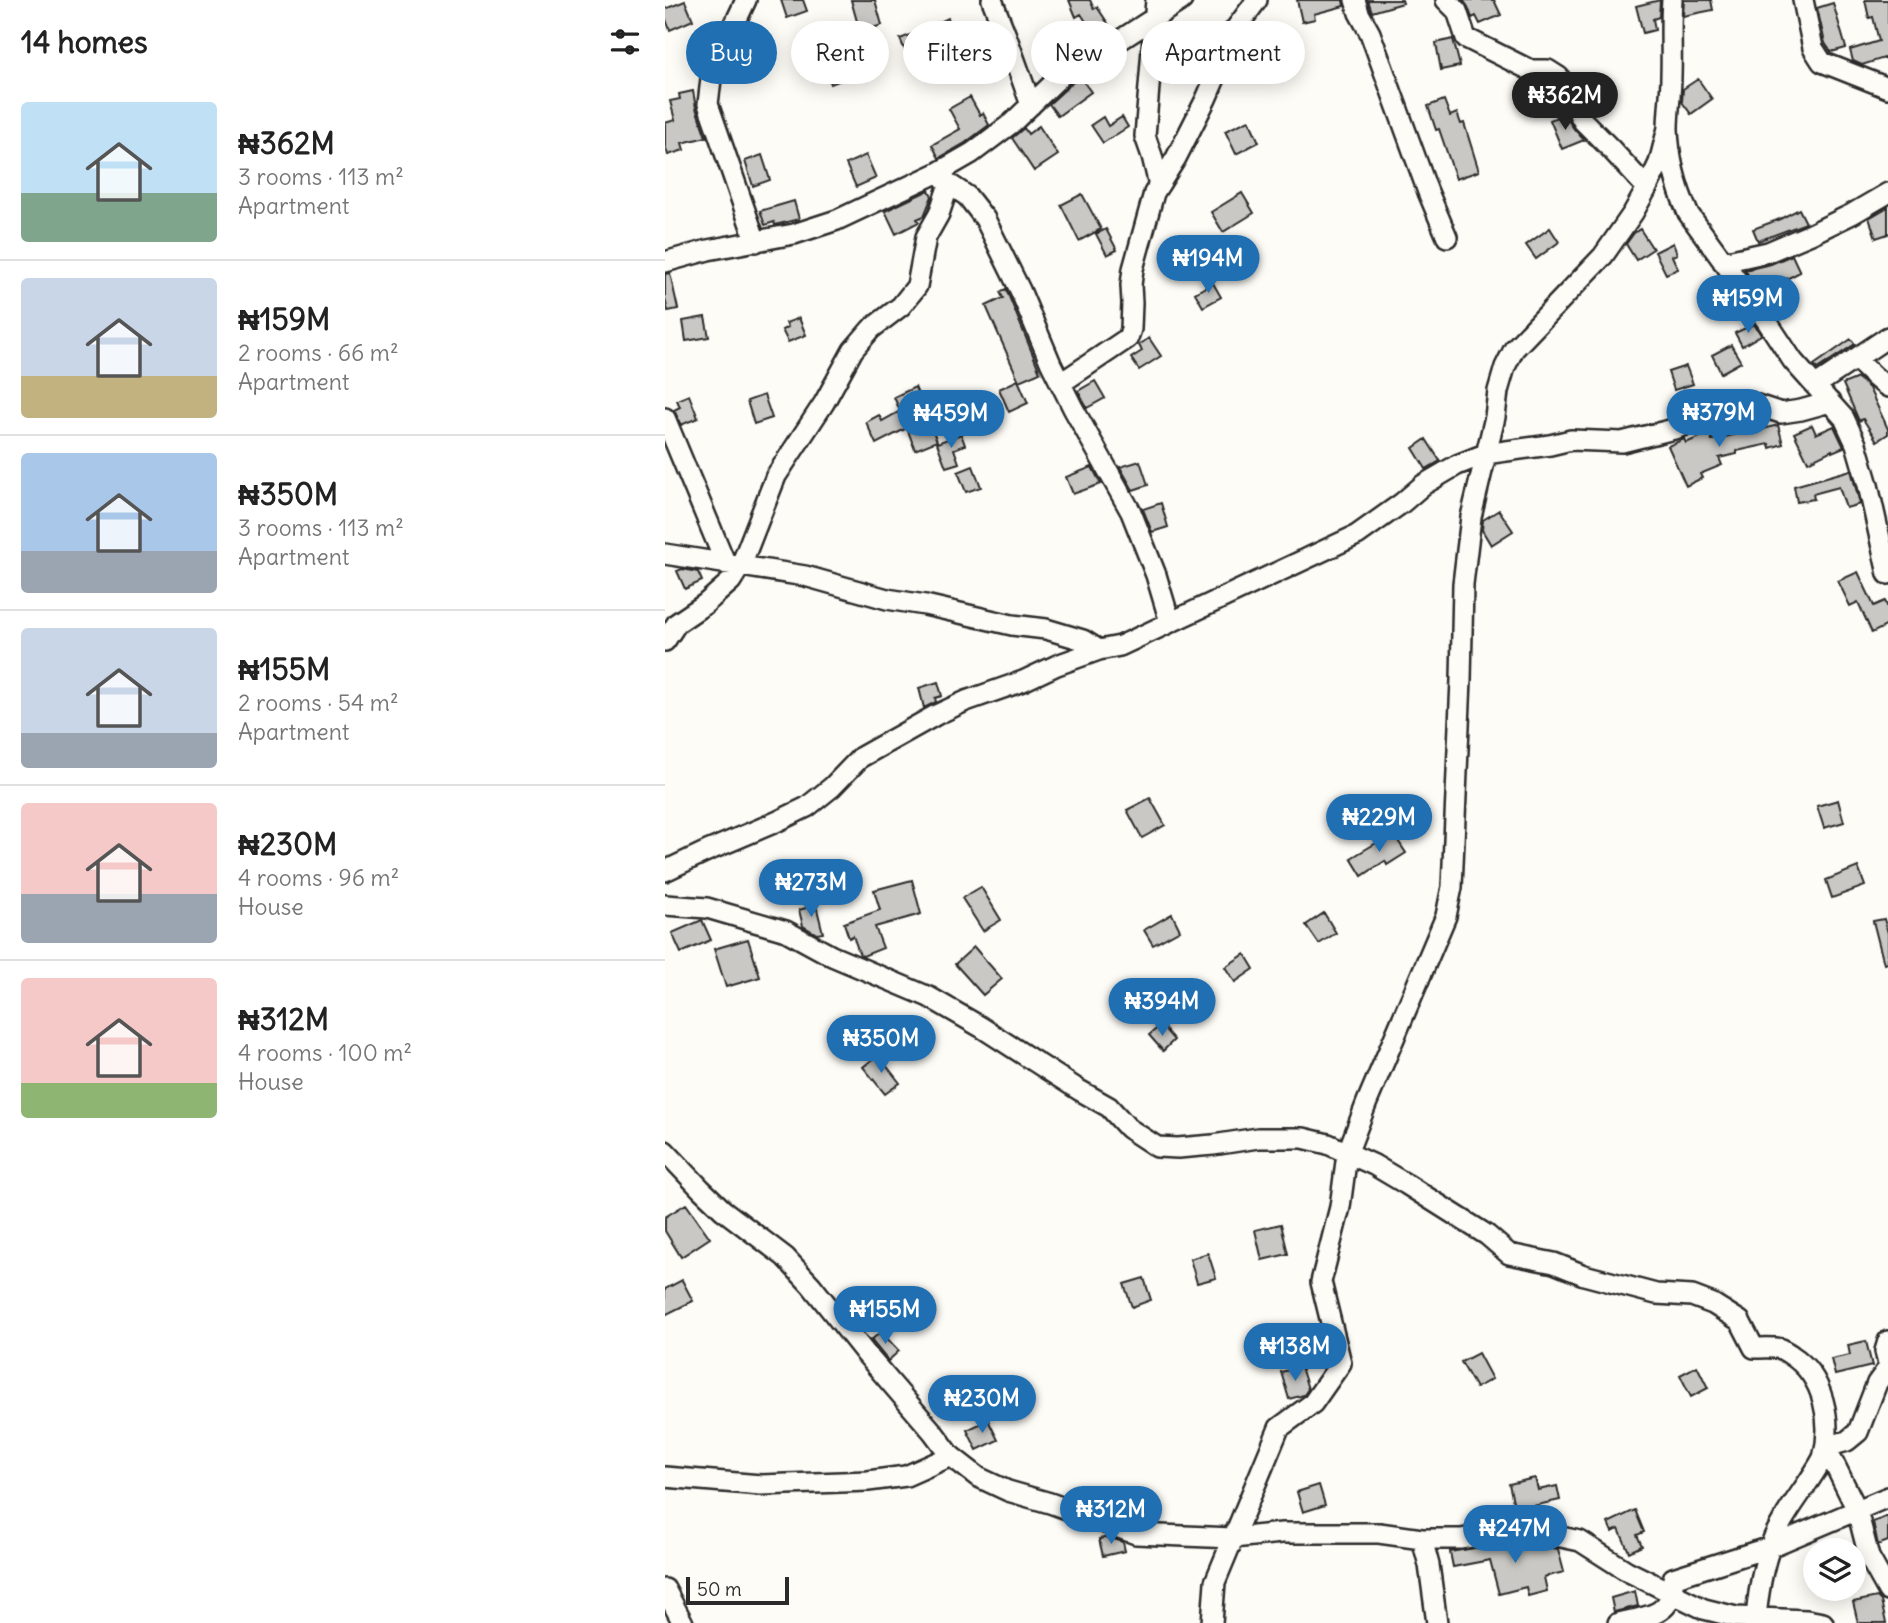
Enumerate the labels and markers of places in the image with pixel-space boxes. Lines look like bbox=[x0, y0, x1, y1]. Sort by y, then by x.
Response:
pin: ₦362M bbox=[1516, 72, 1614, 132]
pin: ₦194M bbox=[1159, 236, 1257, 295]
pin: ₦159M bbox=[1699, 276, 1797, 335]
pin: ₦379M bbox=[1670, 390, 1768, 449]
pin: ₦459M bbox=[902, 391, 1000, 450]
pin: ₦229M bbox=[1330, 794, 1428, 854]
pin: ₦273M bbox=[762, 860, 860, 919]
pin: ₦394M bbox=[1113, 978, 1211, 1038]
pin: ₦350M bbox=[832, 1016, 930, 1075]
pin: ₦155M bbox=[836, 1286, 934, 1346]
pin: ₦138M bbox=[1246, 1324, 1344, 1383]
pin: ₦230M bbox=[933, 1376, 1031, 1435]
pin: ₦312M bbox=[1062, 1486, 1160, 1546]
pin: ₦247M bbox=[1466, 1506, 1564, 1565]

